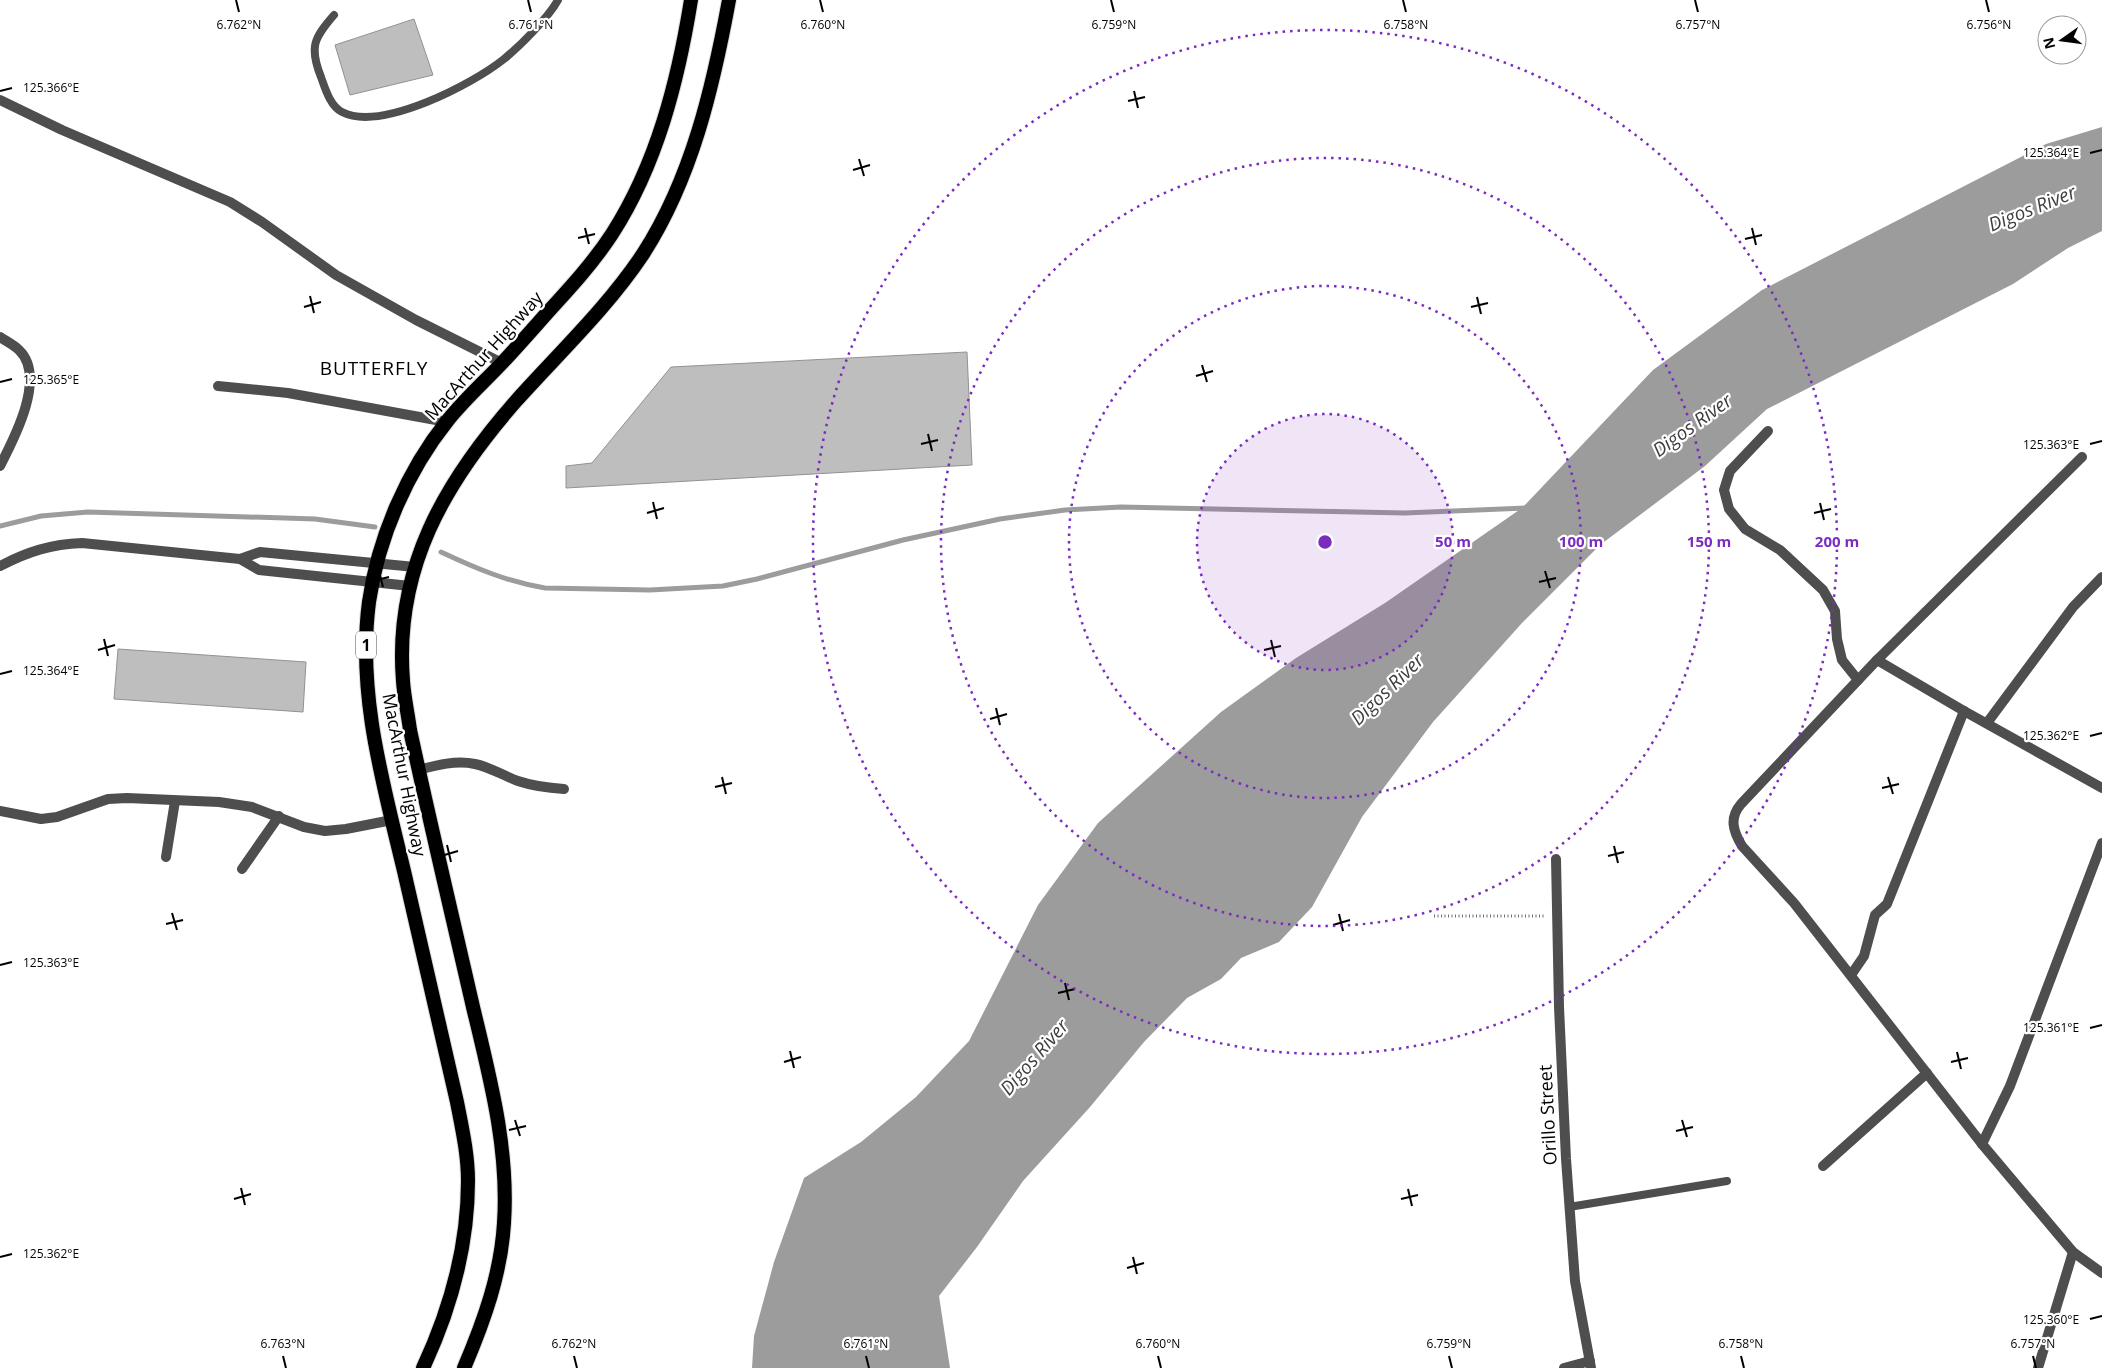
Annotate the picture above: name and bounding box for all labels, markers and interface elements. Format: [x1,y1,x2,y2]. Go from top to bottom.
north arrow [2037,15,2087,65]
text: 6.762°N [217,16,261,33]
text: 6.761°N [509,16,553,33]
text: 6.760°N [801,16,845,33]
text: 6.759°N [1092,16,1136,33]
text: 6.758°N [1384,16,1428,33]
text: 6.757°N [1676,16,1720,33]
text: 6.756°N [1967,16,2011,33]
text: N [2038,35,2059,51]
text: 125.366°E [23,79,79,96]
text: 125.364°E [2023,144,2079,161]
water label: Digos River [1984,178,2081,237]
street label: MacArthur Highway [419,285,548,425]
district label: BUTTERFLY [320,355,428,381]
text: 125.365°E [23,371,79,388]
water label: Digos River [1647,386,1738,463]
text: 125.363°E [2023,436,2079,453]
text: 50 m [1435,531,1471,551]
text: 100 m [1559,531,1603,551]
text: 150 m [1687,531,1731,551]
text: 200 m [1815,531,1859,551]
centre of rings [1316,533,1334,551]
road number: 1 [356,632,376,658]
water label: Digos River [1345,646,1430,731]
text: 125.364°E [23,662,79,679]
street label: MacArthur Highway [377,691,433,859]
text: 125.362°E [2023,727,2079,744]
text: 125.363°E [23,954,79,971]
water label: Digos River [994,1012,1075,1100]
text: 125.361°E [2023,1019,2079,1036]
street label: Orillo Street [1532,1064,1562,1166]
text: 125.362°E [23,1245,79,1262]
text: 125.360°E [2023,1311,2079,1328]
text: 6.763°N [261,1335,305,1352]
text: 6.762°N [552,1335,596,1352]
text: 6.761°N [844,1335,888,1352]
text: 6.760°N [1136,1335,1180,1352]
text: 6.759°N [1427,1335,1471,1352]
text: 6.758°N [1719,1335,1763,1352]
text: 6.757°N [2011,1335,2055,1352]

